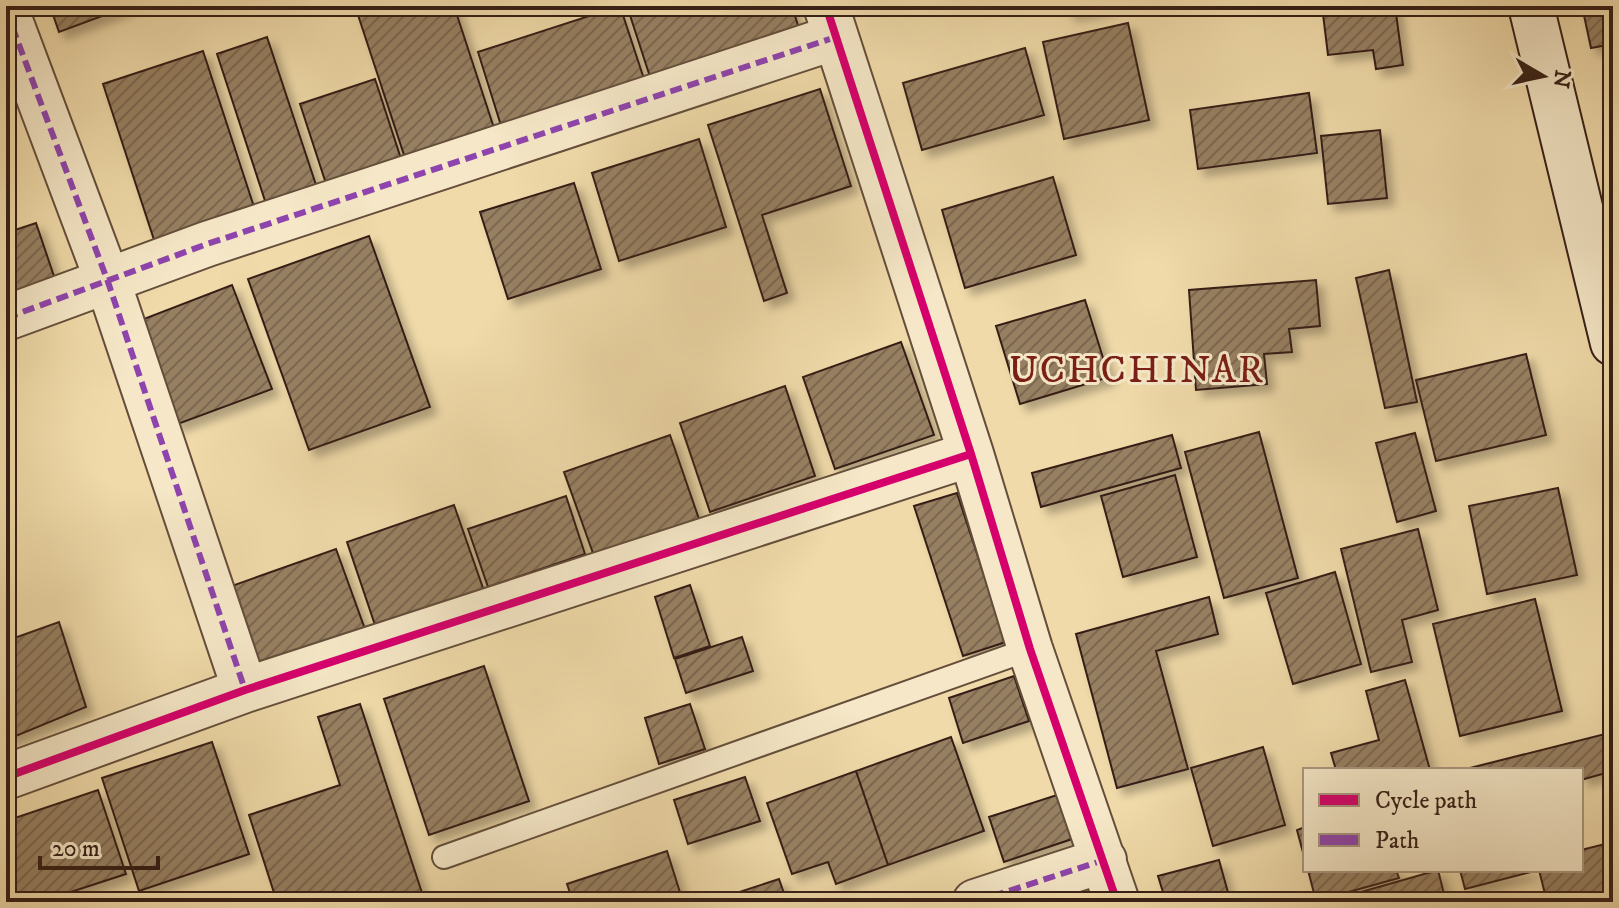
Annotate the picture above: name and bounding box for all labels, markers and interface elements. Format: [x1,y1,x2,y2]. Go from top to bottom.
north arrow [1503,36,1583,116]
text: N [1547,68,1576,90]
district label: UCHCHINAR [1009,347,1265,395]
legend [1303,768,1583,872]
text: Cycle path [1375,786,1477,816]
scale bar [40,820,158,870]
text: Path [1375,826,1420,856]
text: 20 m [52,834,100,864]

